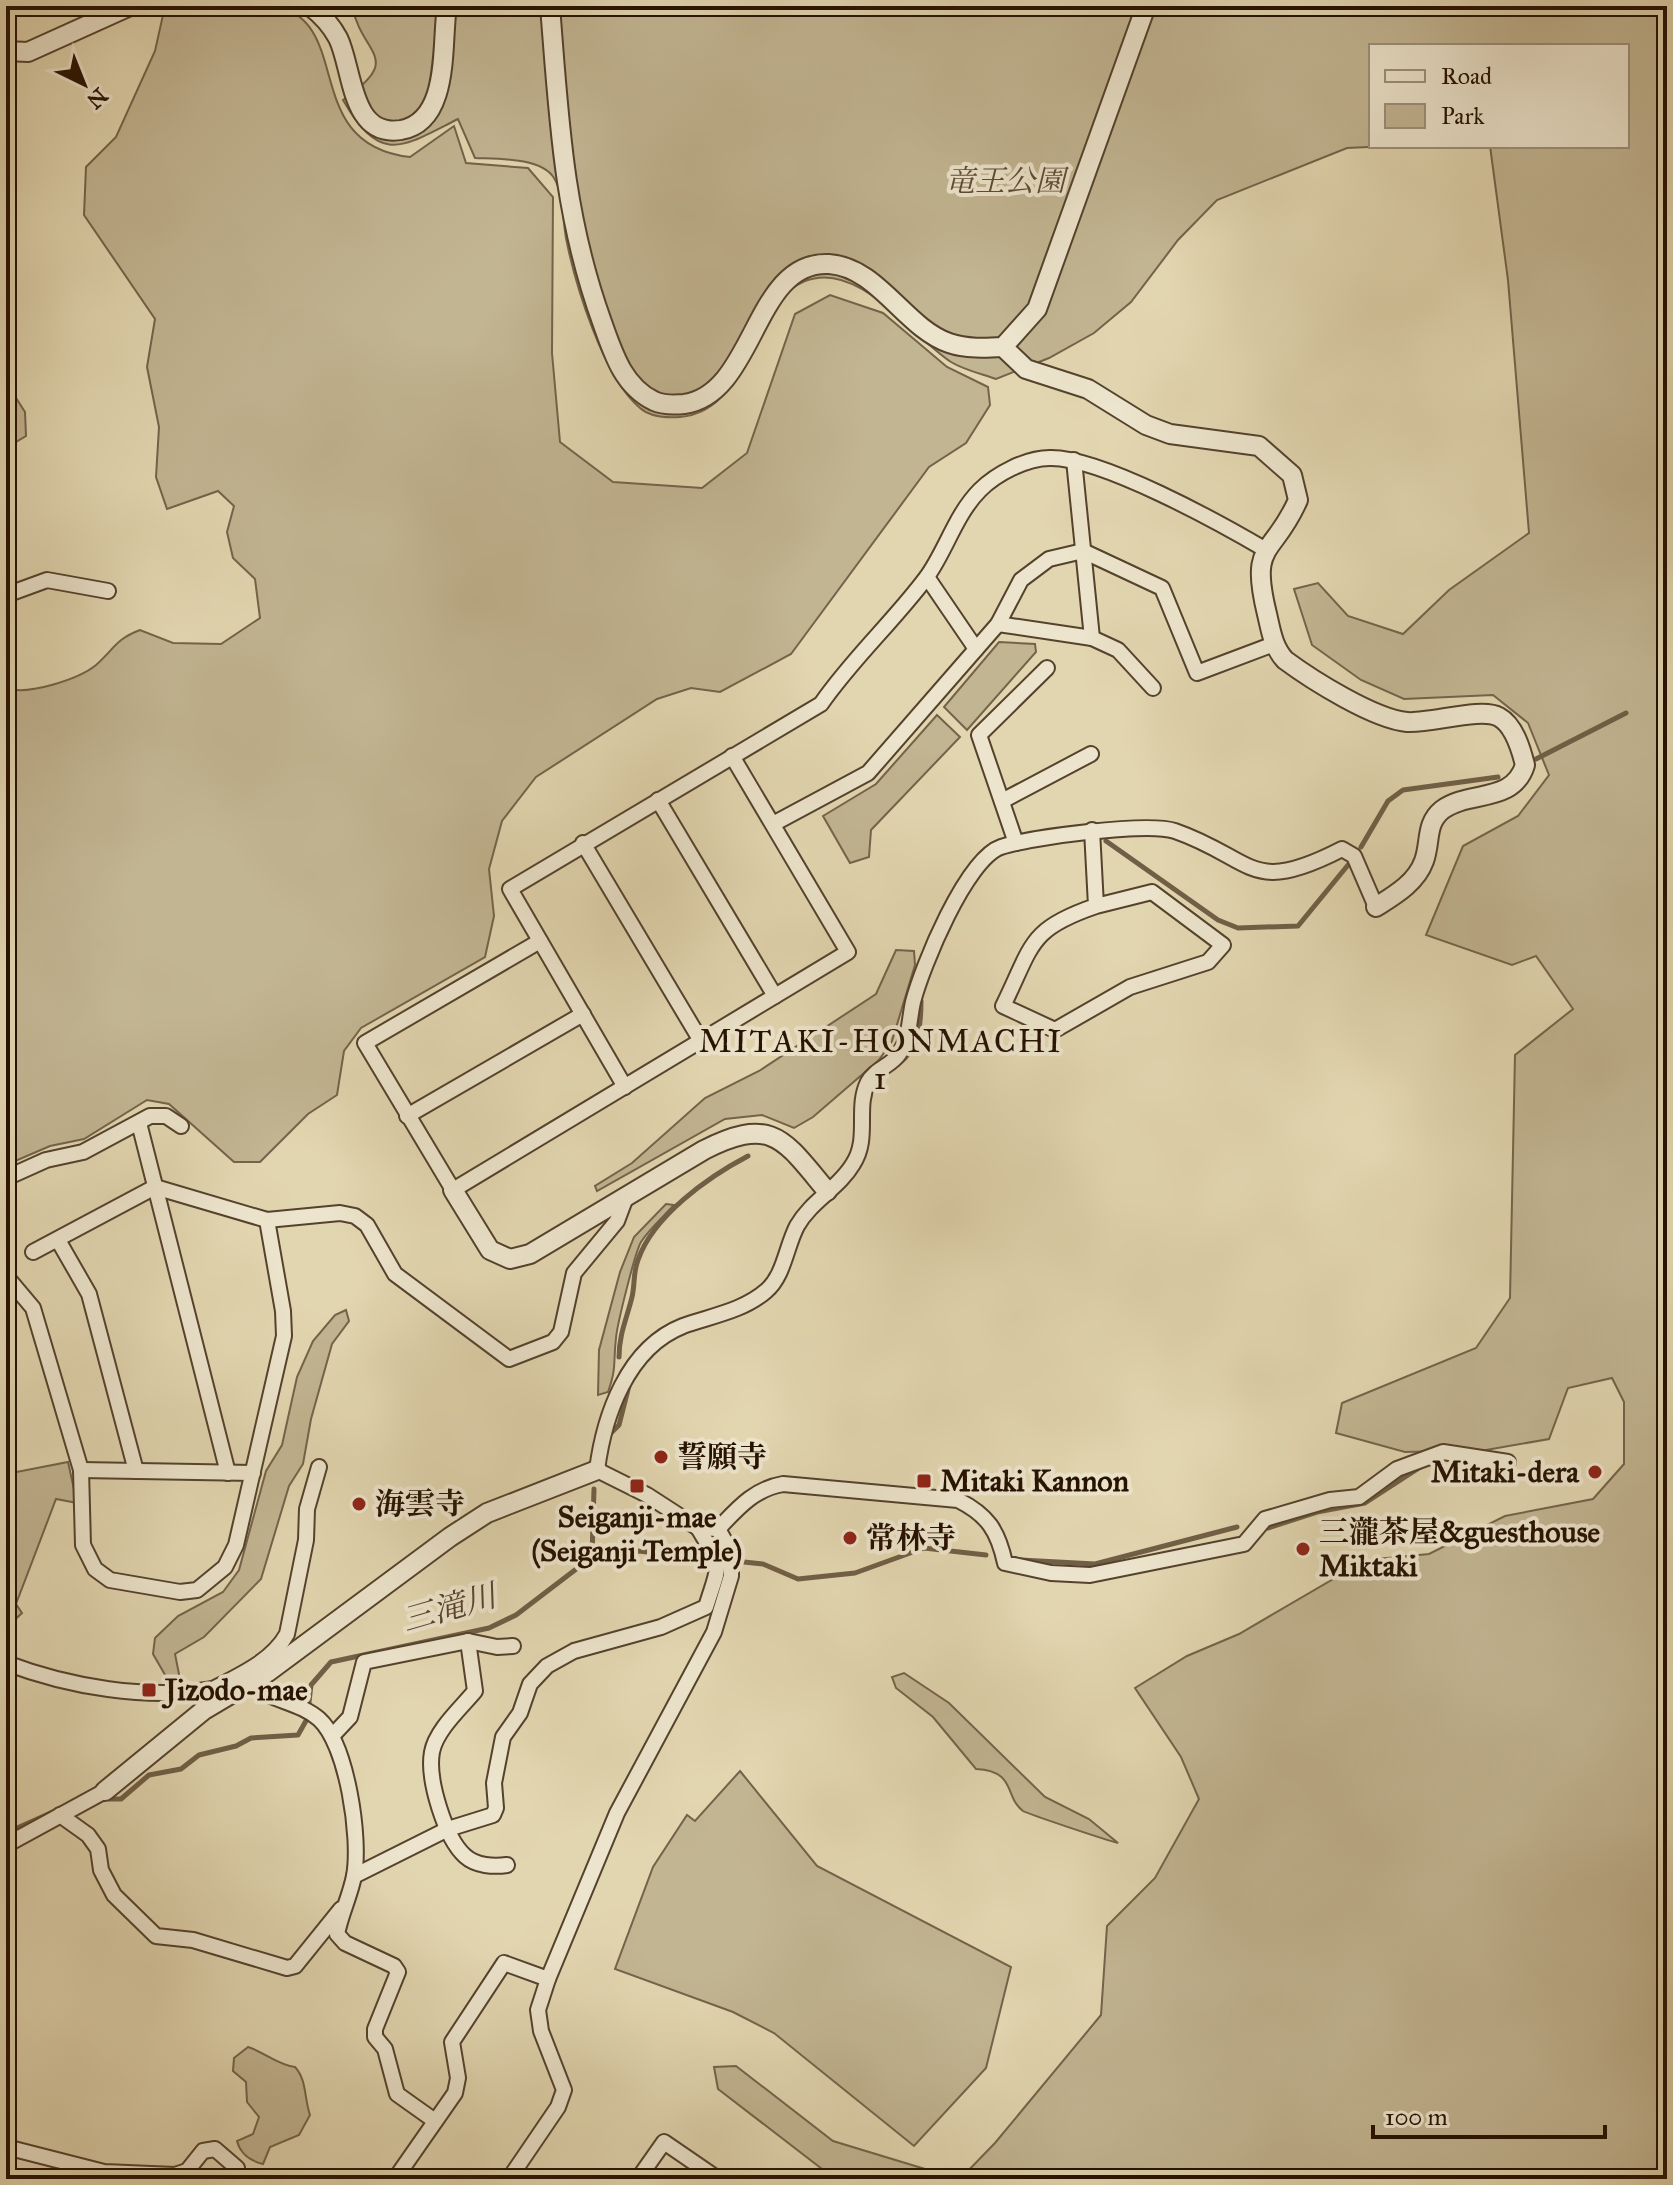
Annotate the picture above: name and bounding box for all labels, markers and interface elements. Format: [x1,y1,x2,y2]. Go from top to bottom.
north arrow [44,44,124,124]
legend [1369,44,1629,148]
text: Road [1441,61,1492,91]
text: N [81,82,113,115]
text: Park [1441,101,1485,131]
park label: 竜王公園 [945,163,1070,199]
district label: MITAKI-HONMACHI 1 [699,1022,1063,1098]
place label: 誓願寺 [677,1439,767,1475]
marker: 誓願寺 [652,1448,670,1466]
place label: Mitaki-dera [1431,1454,1580,1490]
place label: Mitaki Kannon [940,1463,1130,1499]
marker: Mitaki-dera [1586,1463,1604,1481]
marker: Mitaki Kannon [915,1472,933,1490]
marker: Seiganji-mae (Seiganji Temple) [628,1477,646,1495]
place label: 海雲寺 [375,1486,465,1522]
marker: 海雲寺 [350,1495,368,1513]
place label: Seiganji-mae (Seiganji Temple) [532,1499,742,1570]
place label: 三瀧茶屋&guesthouse Miktaki [1319,1514,1601,1584]
place label: 常林寺 [866,1520,956,1556]
marker: 常林寺 [841,1529,859,1547]
marker: 三瀧茶屋&guesthouse Miktaki [1294,1540,1312,1558]
water label: 三滝川 [397,1575,503,1640]
place label: Jizodo-mae [161,1672,308,1709]
marker: Jizodo-mae [140,1681,158,1699]
scale bar [1373,2089,1605,2139]
text: 100 m [1385,2102,1448,2132]

